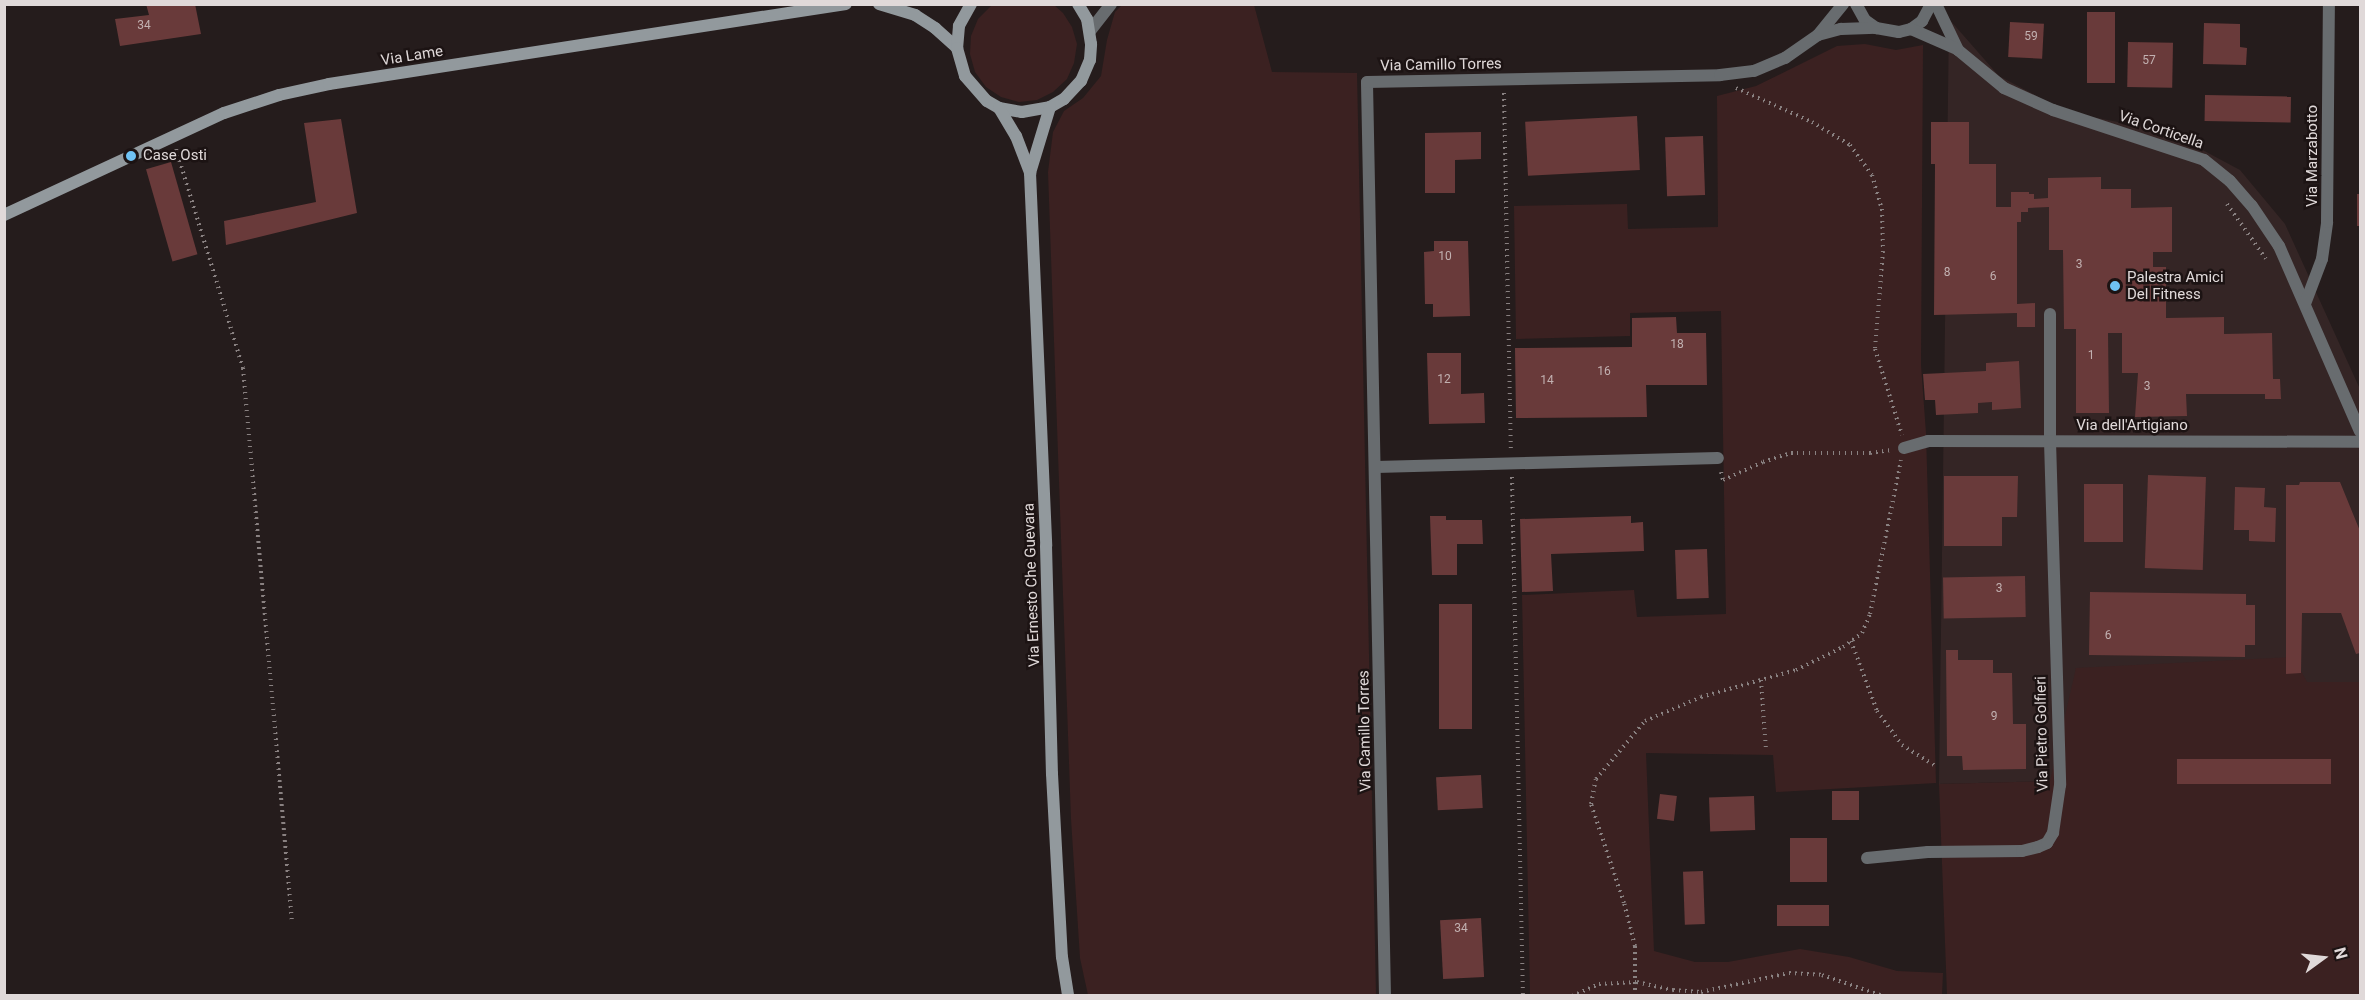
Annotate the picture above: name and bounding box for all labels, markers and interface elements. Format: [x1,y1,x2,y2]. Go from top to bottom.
house number: 34 [137,19,151,33]
house number: 59 [2024,30,2038,44]
street label: Via Lame [380,42,444,70]
house number: 57 [2142,54,2156,68]
street label: Via Camillo Torres [1380,55,1502,75]
street label: Via Marzabotto [2304,105,2322,207]
street label: Via Corticella [2116,107,2206,153]
place label: Case Osti [143,147,207,165]
marker: Case Osti [124,149,138,163]
house number: 10 [1438,250,1452,264]
house number: 3 [2076,258,2082,272]
house number: 8 [1944,266,1950,280]
place label: Palestra Amici Del Fitness [2127,268,2224,303]
house number: 6 [1990,270,1996,284]
marker: Palestra Amici Del Fitness [2108,279,2122,293]
house number: 18 [1670,338,1684,352]
house number: 1 [2088,349,2094,363]
house number: 16 [1597,365,1611,379]
house number: 12 [1437,373,1451,387]
house number: 14 [1540,374,1554,388]
house number: 3 [2144,380,2150,394]
street label: Via dell'Artigiano [2076,417,2188,435]
street label: Via Ernesto Che Guevara [1020,503,1044,667]
house number: 3 [1996,582,2002,596]
house number: 6 [2105,629,2111,643]
street label: Via Camillo Torres [1355,670,1375,792]
street label: Via Pietro Golfieri [2032,676,2052,792]
house number: 9 [1991,710,1997,724]
house number: 34 [1454,922,1468,936]
north arrow [2293,928,2353,988]
text: N [2330,945,2352,961]

